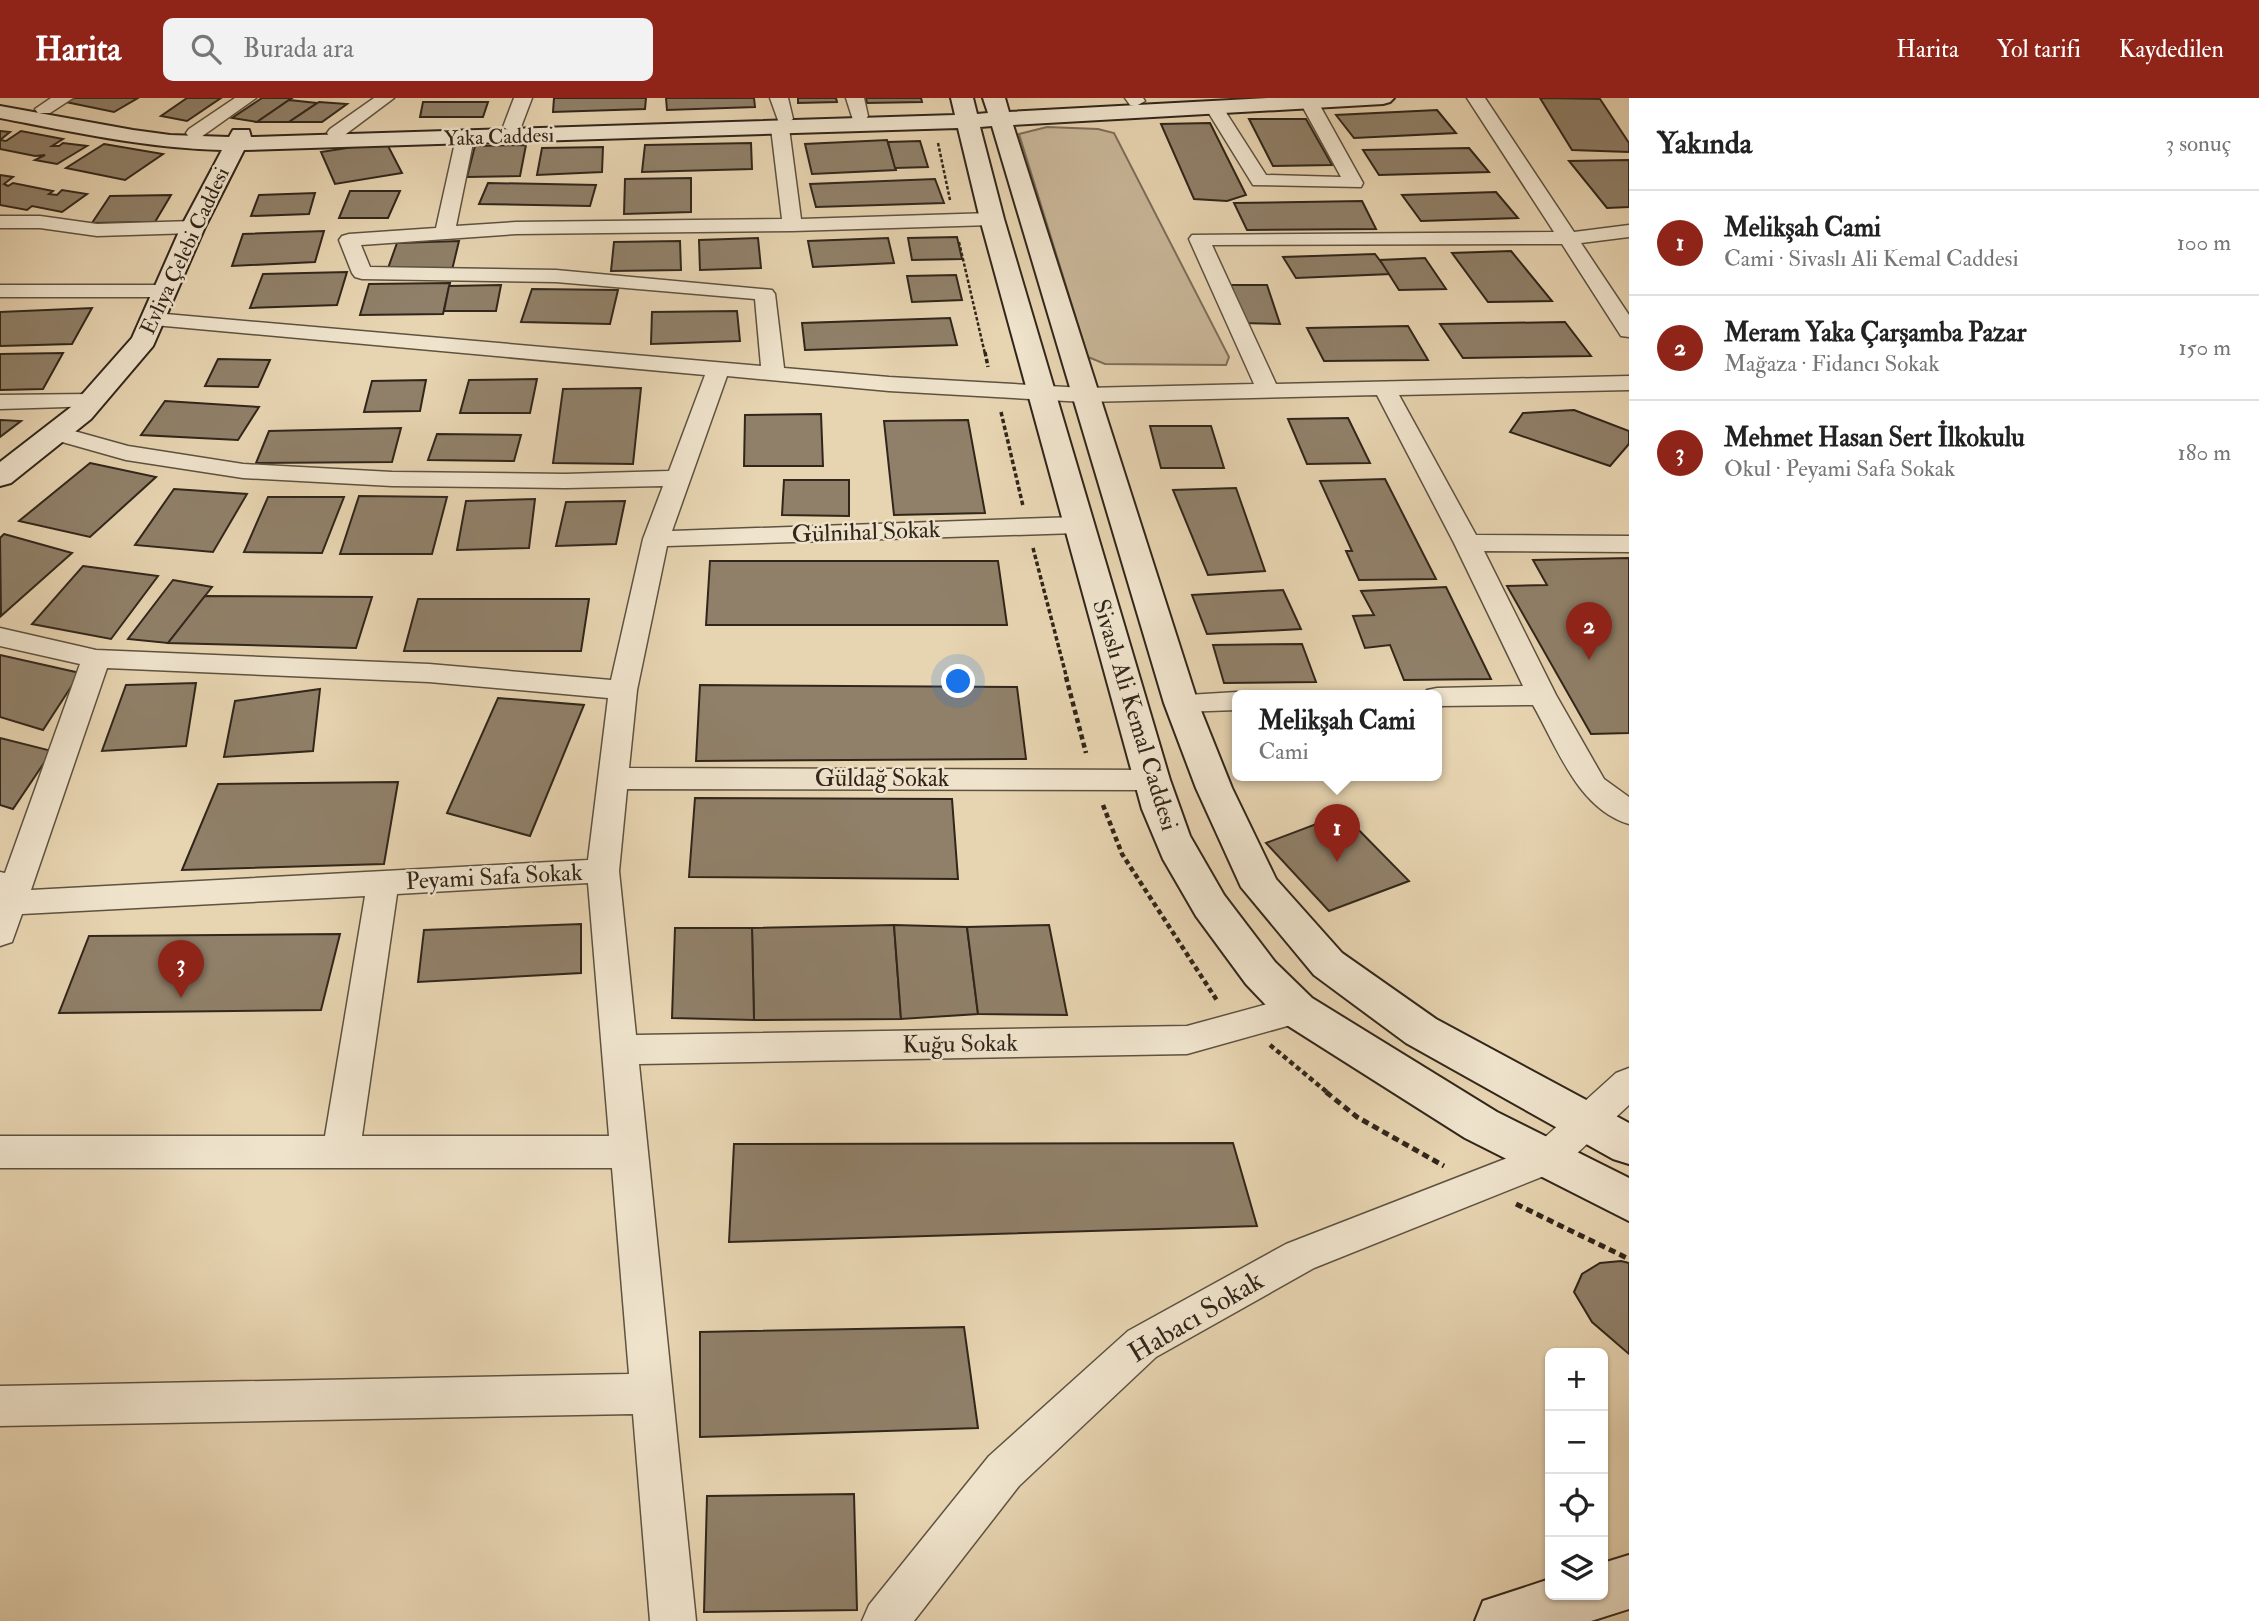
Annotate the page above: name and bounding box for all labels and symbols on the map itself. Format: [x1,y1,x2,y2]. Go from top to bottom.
street label: Yaka Caddesi [443,122,555,152]
street label: Evliya Çelebi Caddesi [134,163,236,339]
street label: Gülnihal Sokak [791,514,941,550]
street label: Sivaslı Ali Kemal Caddesi [1085,596,1185,834]
pin: 2 [1566,602,1612,660]
your location [941,664,975,698]
street label: Güldağ Sokak [815,763,950,794]
pin: 1 [1314,804,1360,862]
street label: Peyami Safa Sokak [405,857,584,897]
pin: 3 [158,940,204,998]
street label: Kuğu Sokak [902,1027,1019,1061]
street label: Habacı Sokak [1122,1263,1270,1371]

